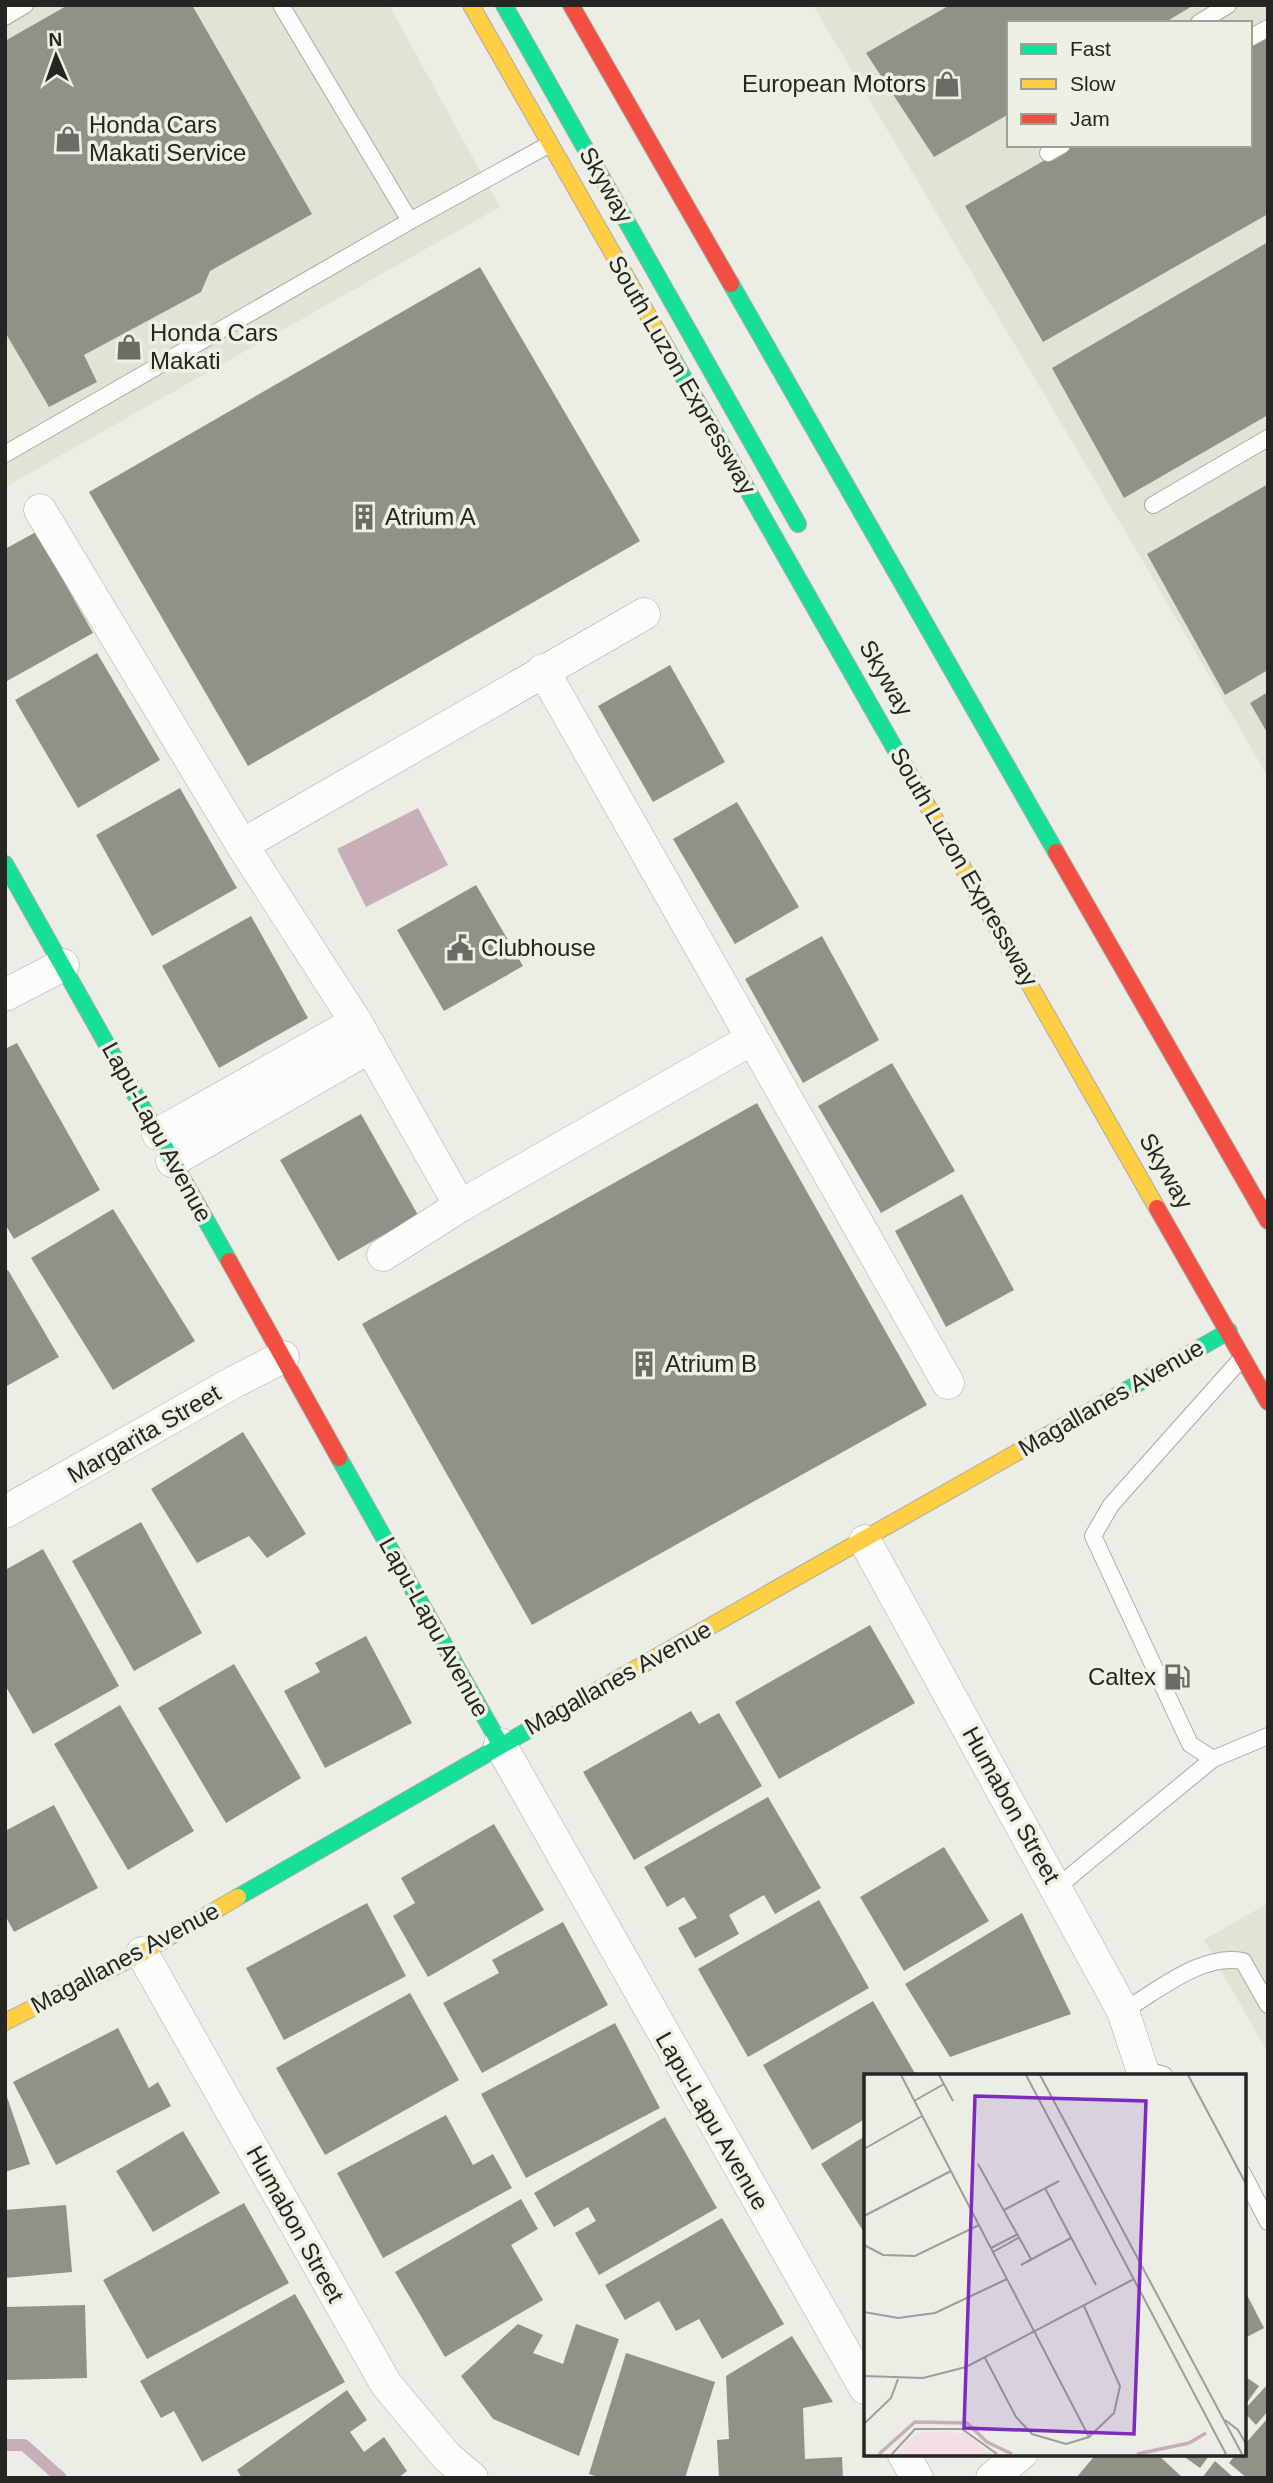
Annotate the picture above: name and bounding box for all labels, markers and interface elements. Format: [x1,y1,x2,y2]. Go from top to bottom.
north arrow [21,21,91,91]
legend [1007,21,1252,147]
text: N [48,29,63,50]
text: Fast [1070,37,1111,60]
shop icon: European Motors [932,69,962,99]
place label: European Motors [742,70,926,97]
text: Slow [1070,72,1116,95]
text: Jam [1070,107,1110,130]
place label: Honda Cars Makati Service [89,111,246,166]
shop icon: Honda Cars Makati Service [53,124,83,154]
street label: Skyway [574,142,639,227]
street label: South Luzon Expressway [603,251,762,499]
place label: Honda Cars Makati [150,319,278,374]
shop icon: Honda Cars Makati [114,332,144,362]
building icon: Atrium A [349,502,379,532]
place label: Atrium A [385,503,476,530]
street label: Skyway [854,635,919,720]
street label: South Luzon Expressway [885,743,1044,991]
public building icon: Clubhouse [445,933,475,963]
place label: Clubhouse [481,934,596,961]
street label: Lapu-Lapu Avenue [97,1037,218,1226]
street label: Skyway [1134,1128,1199,1213]
street label: Magallanes Avenue [1013,1334,1208,1462]
building icon: Atrium B [629,1349,659,1379]
place label: Atrium B [665,1350,757,1377]
street label: Margarita Street [62,1379,225,1488]
street label: Lapu-Lapu Avenue [374,1532,495,1721]
street label: Magallanes Avenue [520,1615,716,1740]
fuel station icon: Caltex [1162,1662,1192,1692]
place label: Caltex [1088,1663,1156,1690]
street label: Humabon Street [957,1722,1066,1888]
street label: Magallanes Avenue [26,1897,223,2019]
street label: Lapu-Lapu Avenue [650,2027,774,2215]
inset map [864,2074,1245,2455]
street label: Humabon Street [241,2141,350,2307]

